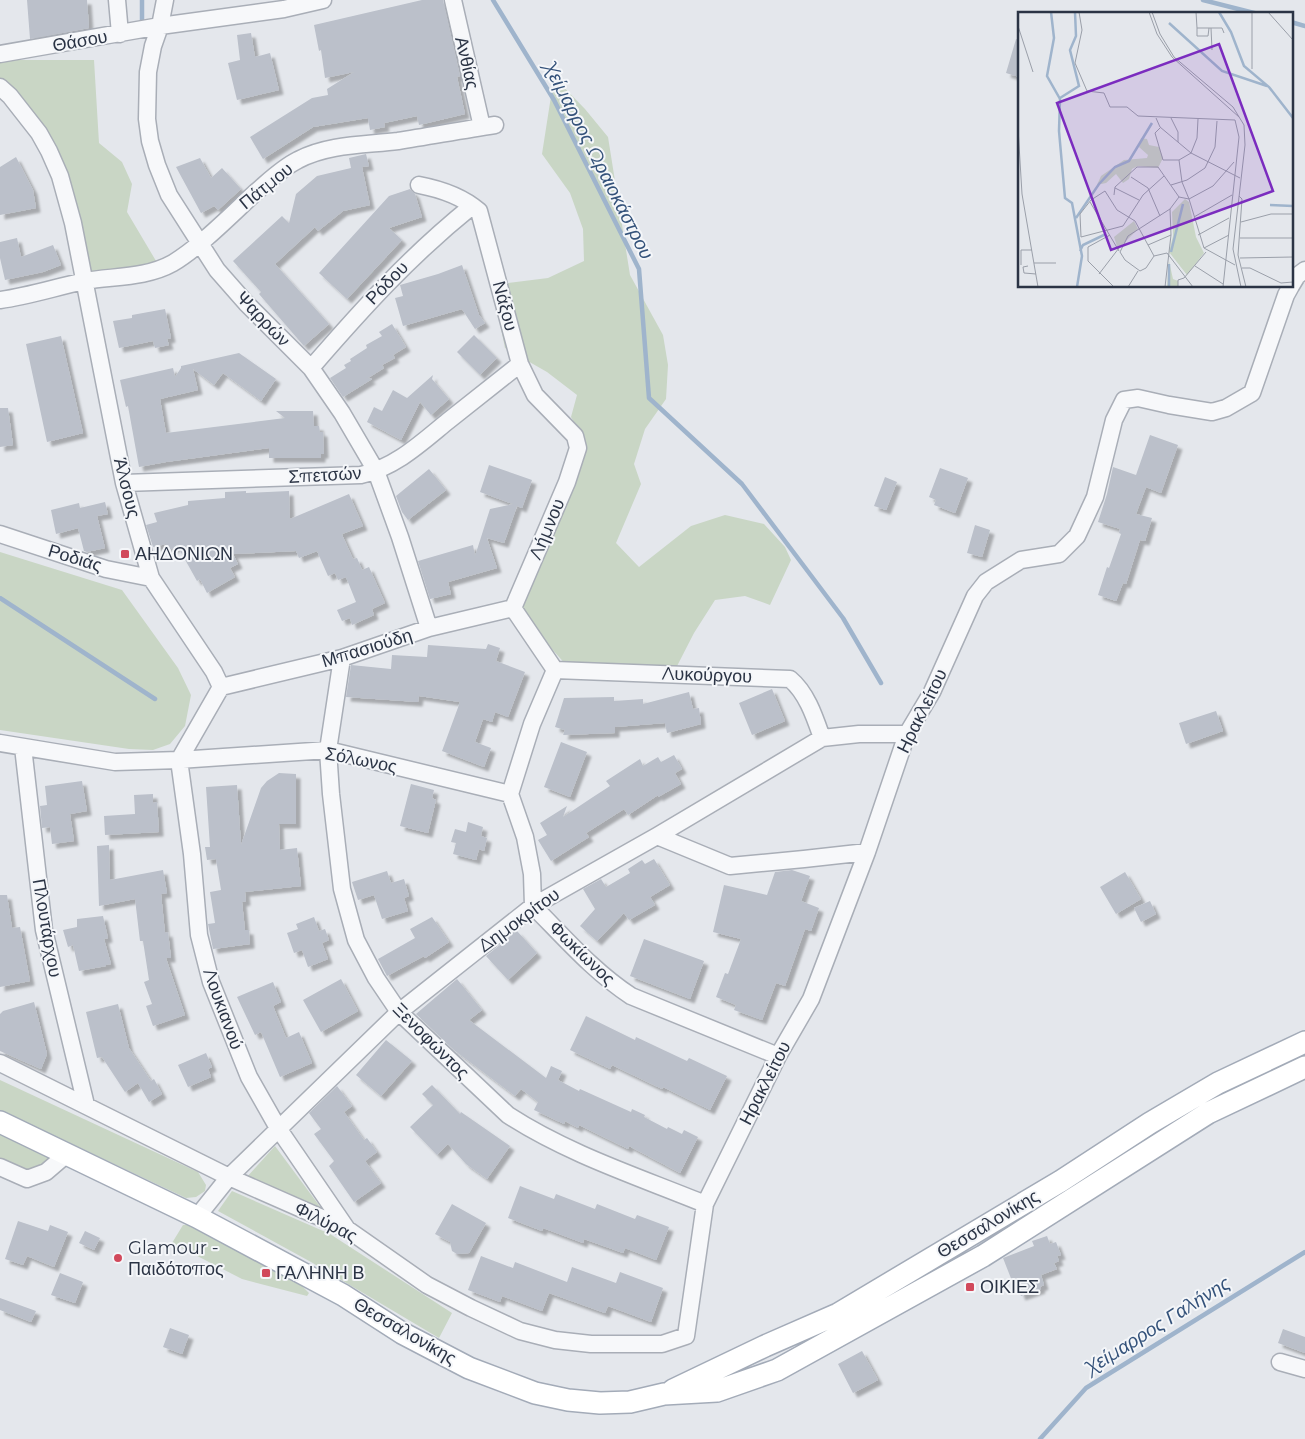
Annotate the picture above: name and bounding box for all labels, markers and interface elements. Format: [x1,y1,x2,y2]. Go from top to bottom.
inset map [1018,12,1292,288]
street label: Θάσου [51,25,109,57]
street label: Ανθίας [450,34,484,92]
water label: Χείμαρρος Ωραιοκάστρου [538,56,659,263]
street label: Πάτμου [235,158,297,214]
street label: Ρόδου [361,257,413,309]
street label: Νάξου [488,279,522,333]
street label: Ψαρρών [231,287,295,351]
street label: Άλσους [109,456,145,521]
street label: Σπετσών [288,462,362,488]
street label: Λήμνου [524,495,570,563]
street label: Ροδιάς [45,539,105,577]
place label: ΑΗΔΟΝΙΩΝ [135,543,233,565]
marker: ΑΗΔΟΝΙΩΝ [119,548,131,560]
street label: Μπασιούδη [319,624,415,672]
street label: Λυκούργου [662,662,752,688]
street label: Ηρακλείτου [892,665,952,757]
street label: Σόλωνος [323,742,399,778]
street label: Πλουτάρχου [28,877,66,979]
street label: Δημοκρίτου [474,883,564,957]
street label: Φωκίωνος [544,916,620,990]
street label: Λουκιανού [198,965,248,1053]
street label: Ξενοφώντος [388,998,474,1084]
street label: Ηρακλείτου [735,1037,795,1129]
street label: Θεσσαλονίκης [933,1185,1043,1263]
street label: Φιλύρας [291,1197,361,1247]
place label: Glamour - Παιδότοπος [128,1237,224,1280]
marker: Glamour - Παιδότοπος [112,1252,124,1264]
place label: ΓΑΛΗΝΗ Β [276,1262,365,1284]
marker: ΓΑΛΗΝΗ Β [260,1267,272,1279]
water label: Χείμαρρος Γαλήνης [1079,1271,1235,1380]
place label: ΟΙΚΙΕΣ [980,1276,1039,1298]
marker: ΟΙΚΙΕΣ [964,1281,976,1293]
street label: Θεσσαλονίκης [350,1293,461,1369]

